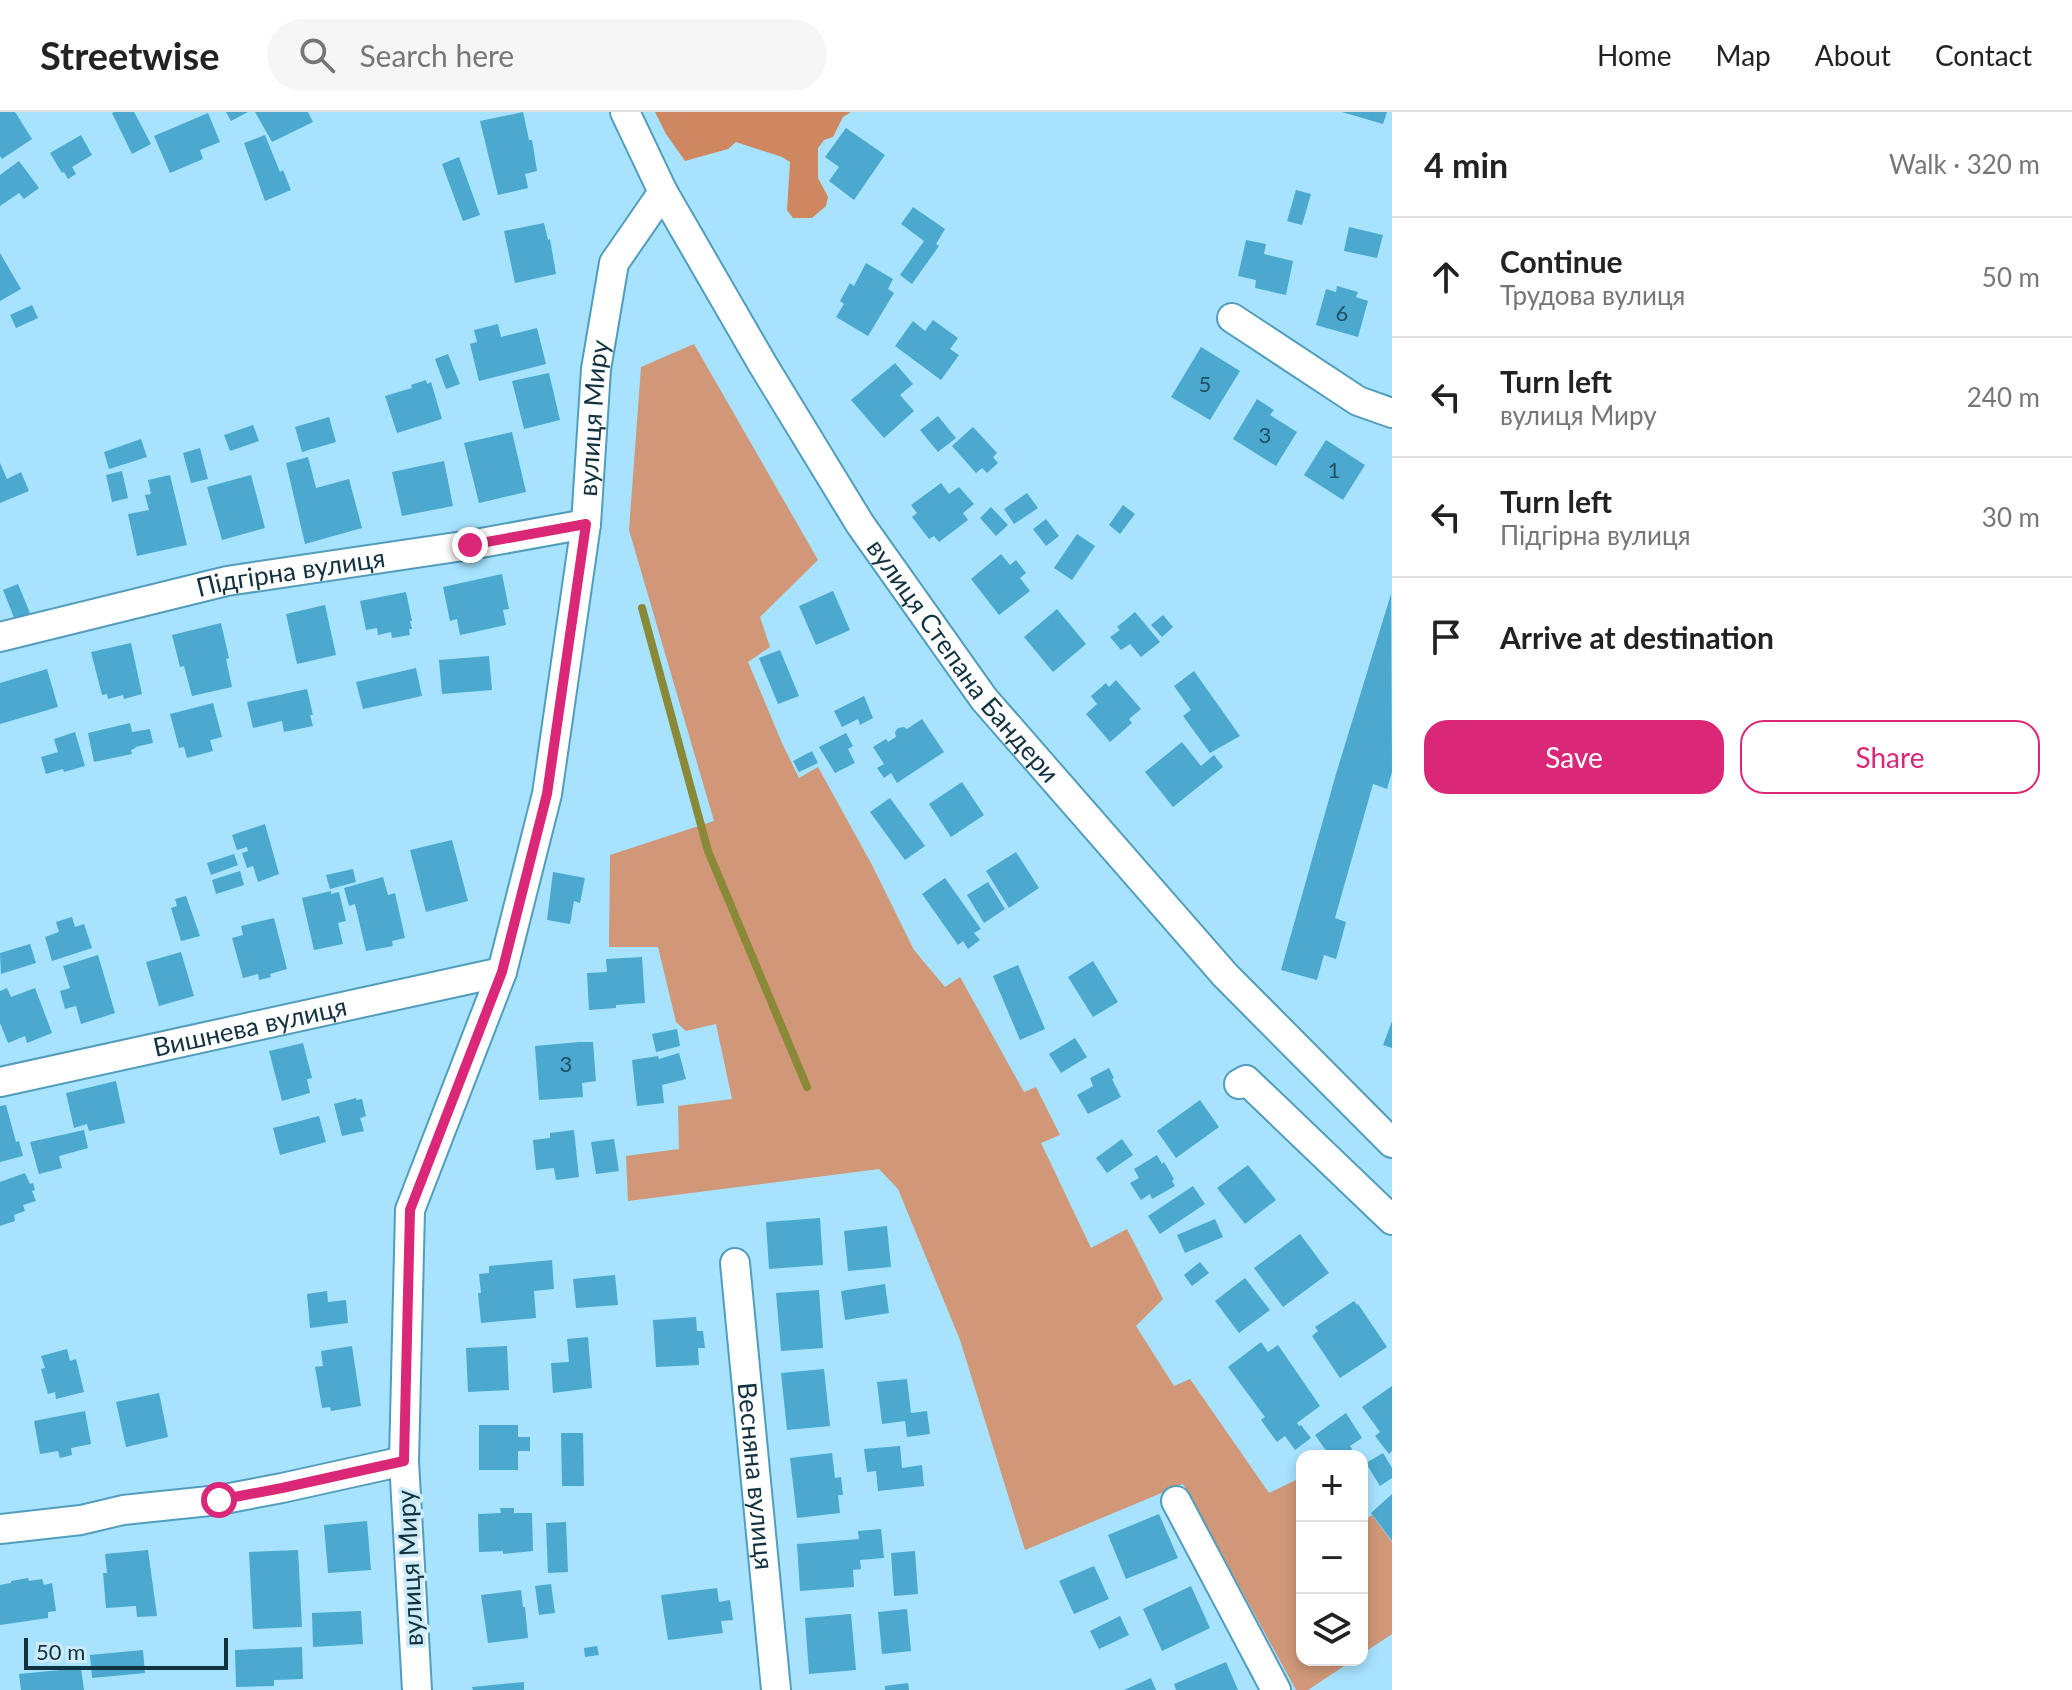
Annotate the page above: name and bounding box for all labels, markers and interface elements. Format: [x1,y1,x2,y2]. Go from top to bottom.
search box [267,19,827,91]
text: Streetwise [40,32,219,78]
icon: search [295,33,339,77]
text: Search here [359,37,514,73]
text: Home [1597,38,1672,72]
text: Map [1716,38,1771,72]
text: About [1815,38,1891,72]
text: Contact [1935,38,2032,72]
text: 4 min [1424,144,1508,185]
text: Walk · 320 m [1889,148,2040,180]
text: Continue [1500,243,1623,279]
icon: ahead [1424,255,1468,299]
text: 50 m [1982,261,2040,293]
text: Трудова вулиця [1500,279,1685,311]
house number: 6 [1336,299,1348,326]
street label: вулиця Миру [571,337,616,497]
text: Turn left [1500,363,1612,399]
house number: 5 [1199,370,1211,397]
icon: left [1424,375,1468,419]
text: 240 m [1967,381,2040,413]
text: вулиця Миру [1500,399,1657,431]
house number: 3 [1259,421,1271,448]
house number: 1 [1328,456,1340,483]
text: Turn left [1500,483,1612,519]
icon: left [1424,495,1468,539]
text: 30 m [1982,501,2040,533]
text: Підгірна вулиця [1500,519,1690,551]
route end [452,527,488,563]
street label: вулиця Степана Бандери [861,532,1066,789]
street label: Підгірна вулиця [193,541,387,603]
icon: arrive [1424,615,1468,659]
text: Arrive at destination [1500,619,1774,655]
button: Save [1424,720,1724,794]
button: Share [1740,720,2040,794]
street label: Вишнева вулиця [150,989,350,1063]
house number: 3 [560,1050,572,1077]
street label: Весняна вулиця [732,1381,781,1571]
map controls [1296,1450,1368,1666]
button: + [1296,1450,1368,1522]
route start [201,1482,237,1518]
street label: вулиця Миру [389,1488,429,1647]
button: − [1296,1522,1368,1594]
button: layers [1296,1594,1368,1666]
scale bar [24,1634,228,1670]
text: 50 m [36,1638,85,1665]

